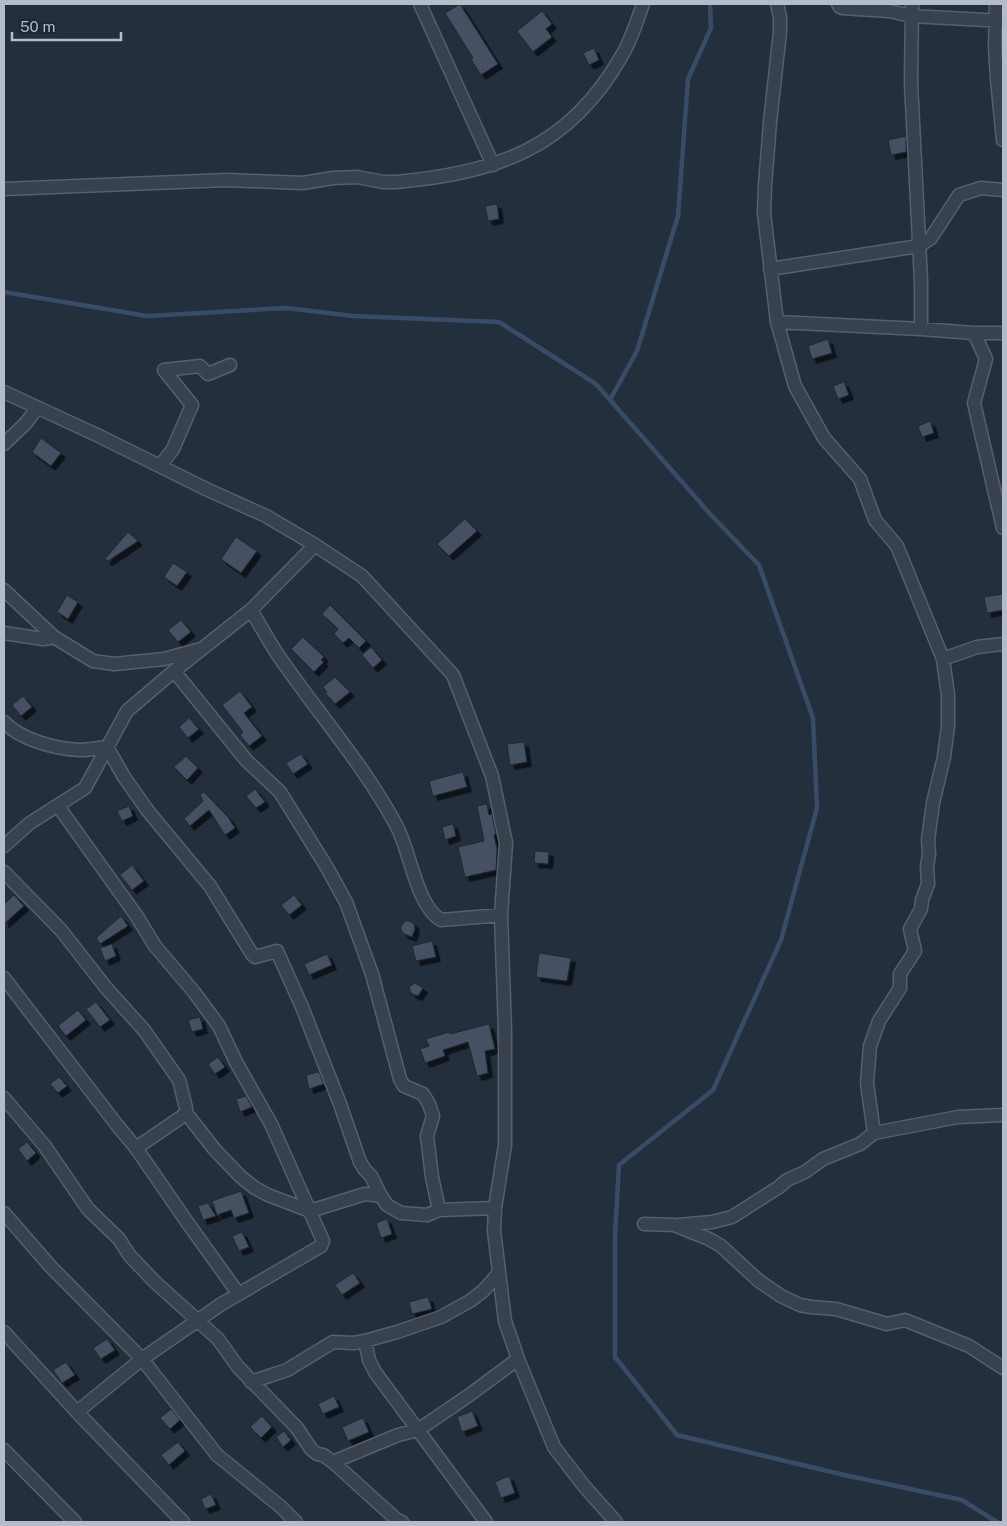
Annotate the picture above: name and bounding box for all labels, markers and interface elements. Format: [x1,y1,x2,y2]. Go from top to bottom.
scale bar [12,10,121,42]
text: 50 m [20,18,55,35]

